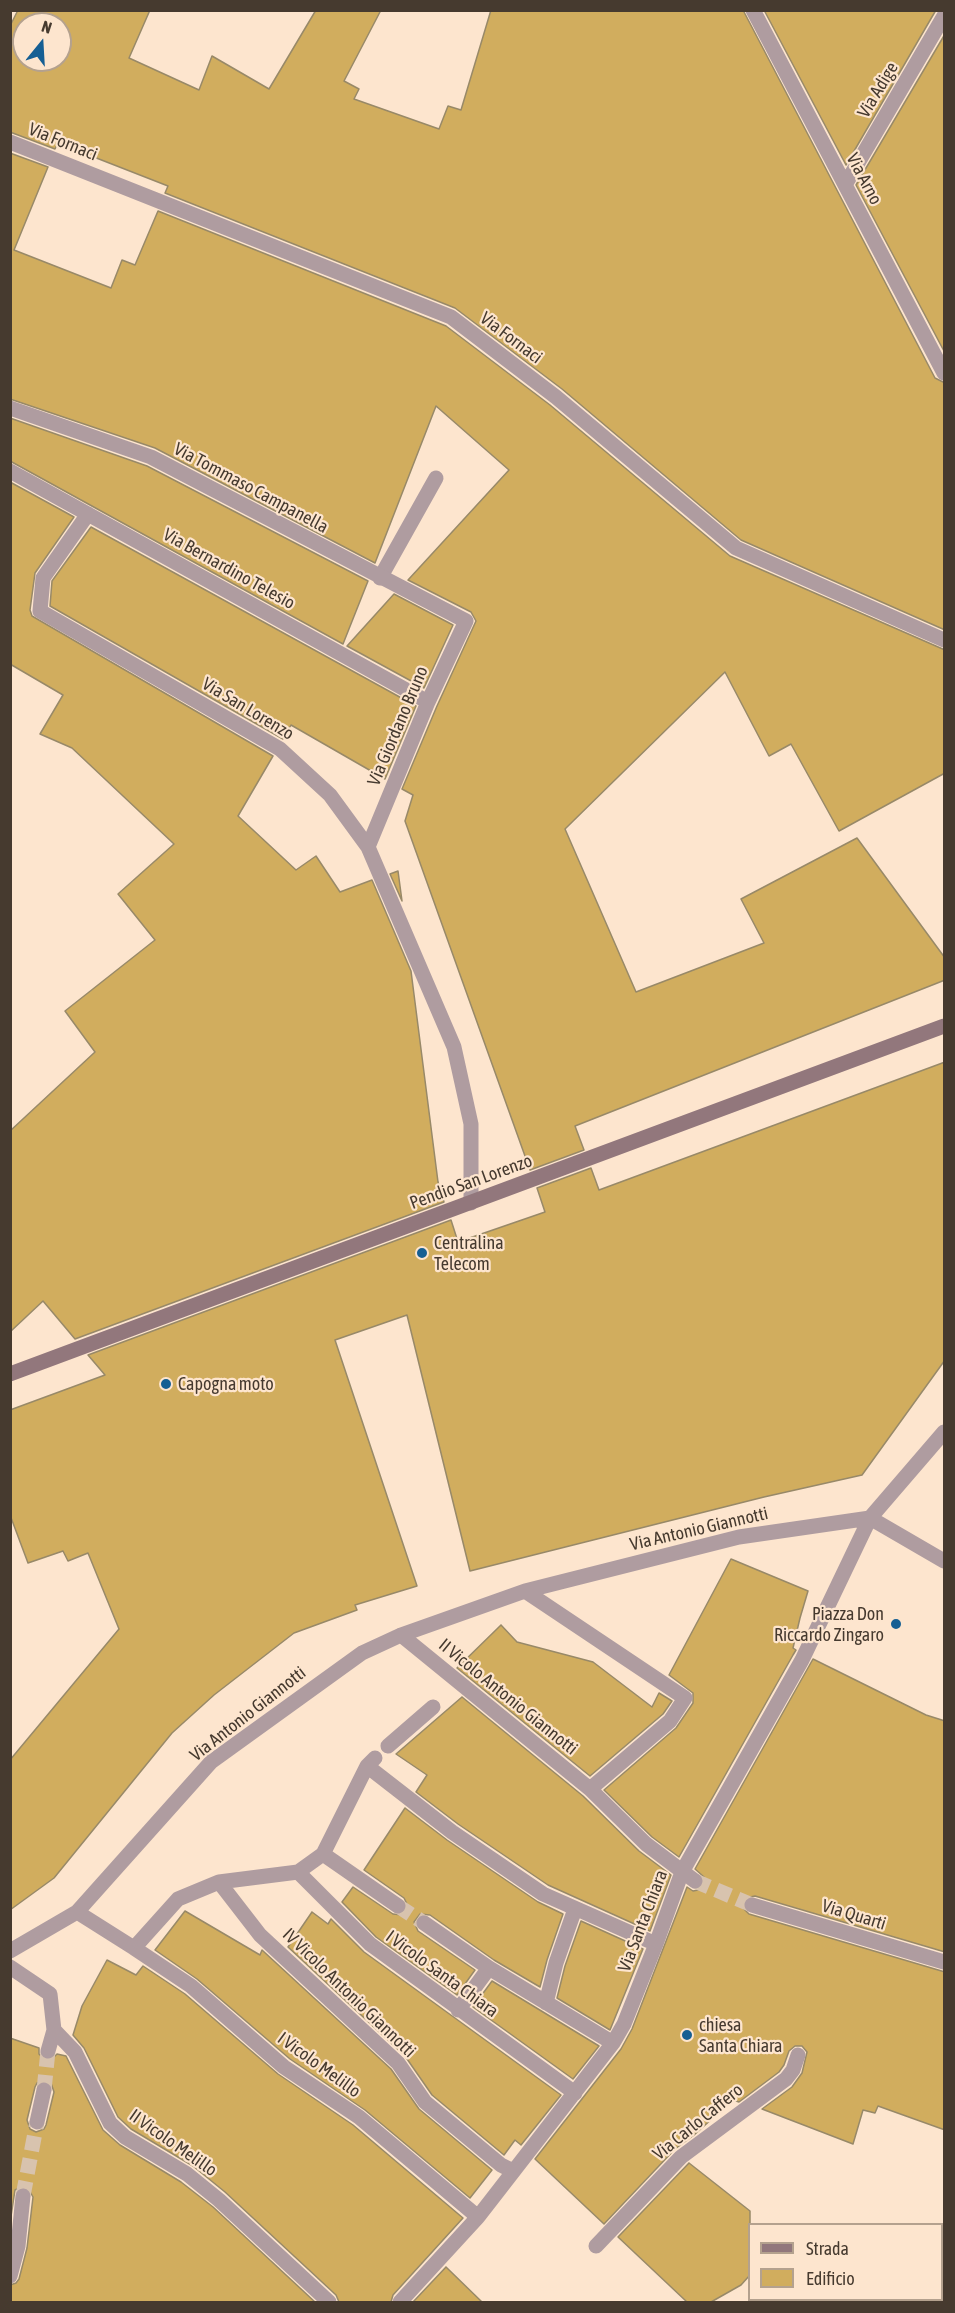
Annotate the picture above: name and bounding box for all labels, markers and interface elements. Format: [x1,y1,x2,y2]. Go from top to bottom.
north arrow [12,12,72,72]
text: N [40,17,54,37]
street label: Via Adige [853,58,903,122]
street label: Via Fornaci [25,118,101,166]
street label: Via Arno [842,150,886,208]
street label: Via Fornaci [476,308,546,368]
street label: Via Tommaso Campanella [170,438,332,538]
street label: Via Bernardino Telesio [159,524,299,614]
street label: Via Giordano Bruno [363,663,433,789]
street label: Via San Lorenzo [198,673,298,745]
street label: Pendio San Lorenzo [407,1150,535,1214]
place label: Centralina Telecom [434,1232,504,1274]
marker: Centralina Telecom [415,1246,429,1260]
place label: Capogna moto [178,1373,274,1395]
marker: Capogna moto [159,1377,173,1391]
street label: Via Antonio Giannotti [628,1503,770,1555]
place label: Piazza Don Riccardo Zingaro [774,1603,884,1646]
marker: Piazza Don Riccardo Zingaro [889,1617,903,1631]
street label: II Vicolo Antonio Giannotti [434,1634,582,1760]
street label: Via Antonio Giannotti [186,1662,310,1766]
street label: Via Santa Chiara [614,1867,672,1975]
street label: Via Quarti [819,1895,889,1935]
street label: IV Vicolo Antonio Giannotti [278,1924,420,2062]
street label: I Vicolo Santa Chiara [381,1926,503,2022]
place label: chiesa Santa Chiara [699,2014,782,2056]
street label: I Vicolo Melillo [273,2028,365,2102]
marker: chiesa Santa Chiara [680,2028,694,2042]
street label: Via Carlo Caffero [649,2079,747,2165]
street label: II Vicolo Melillo [125,2105,221,2181]
legend [748,2223,943,2301]
text: Strada [806,2238,849,2259]
text: Edificio [806,2268,855,2289]

